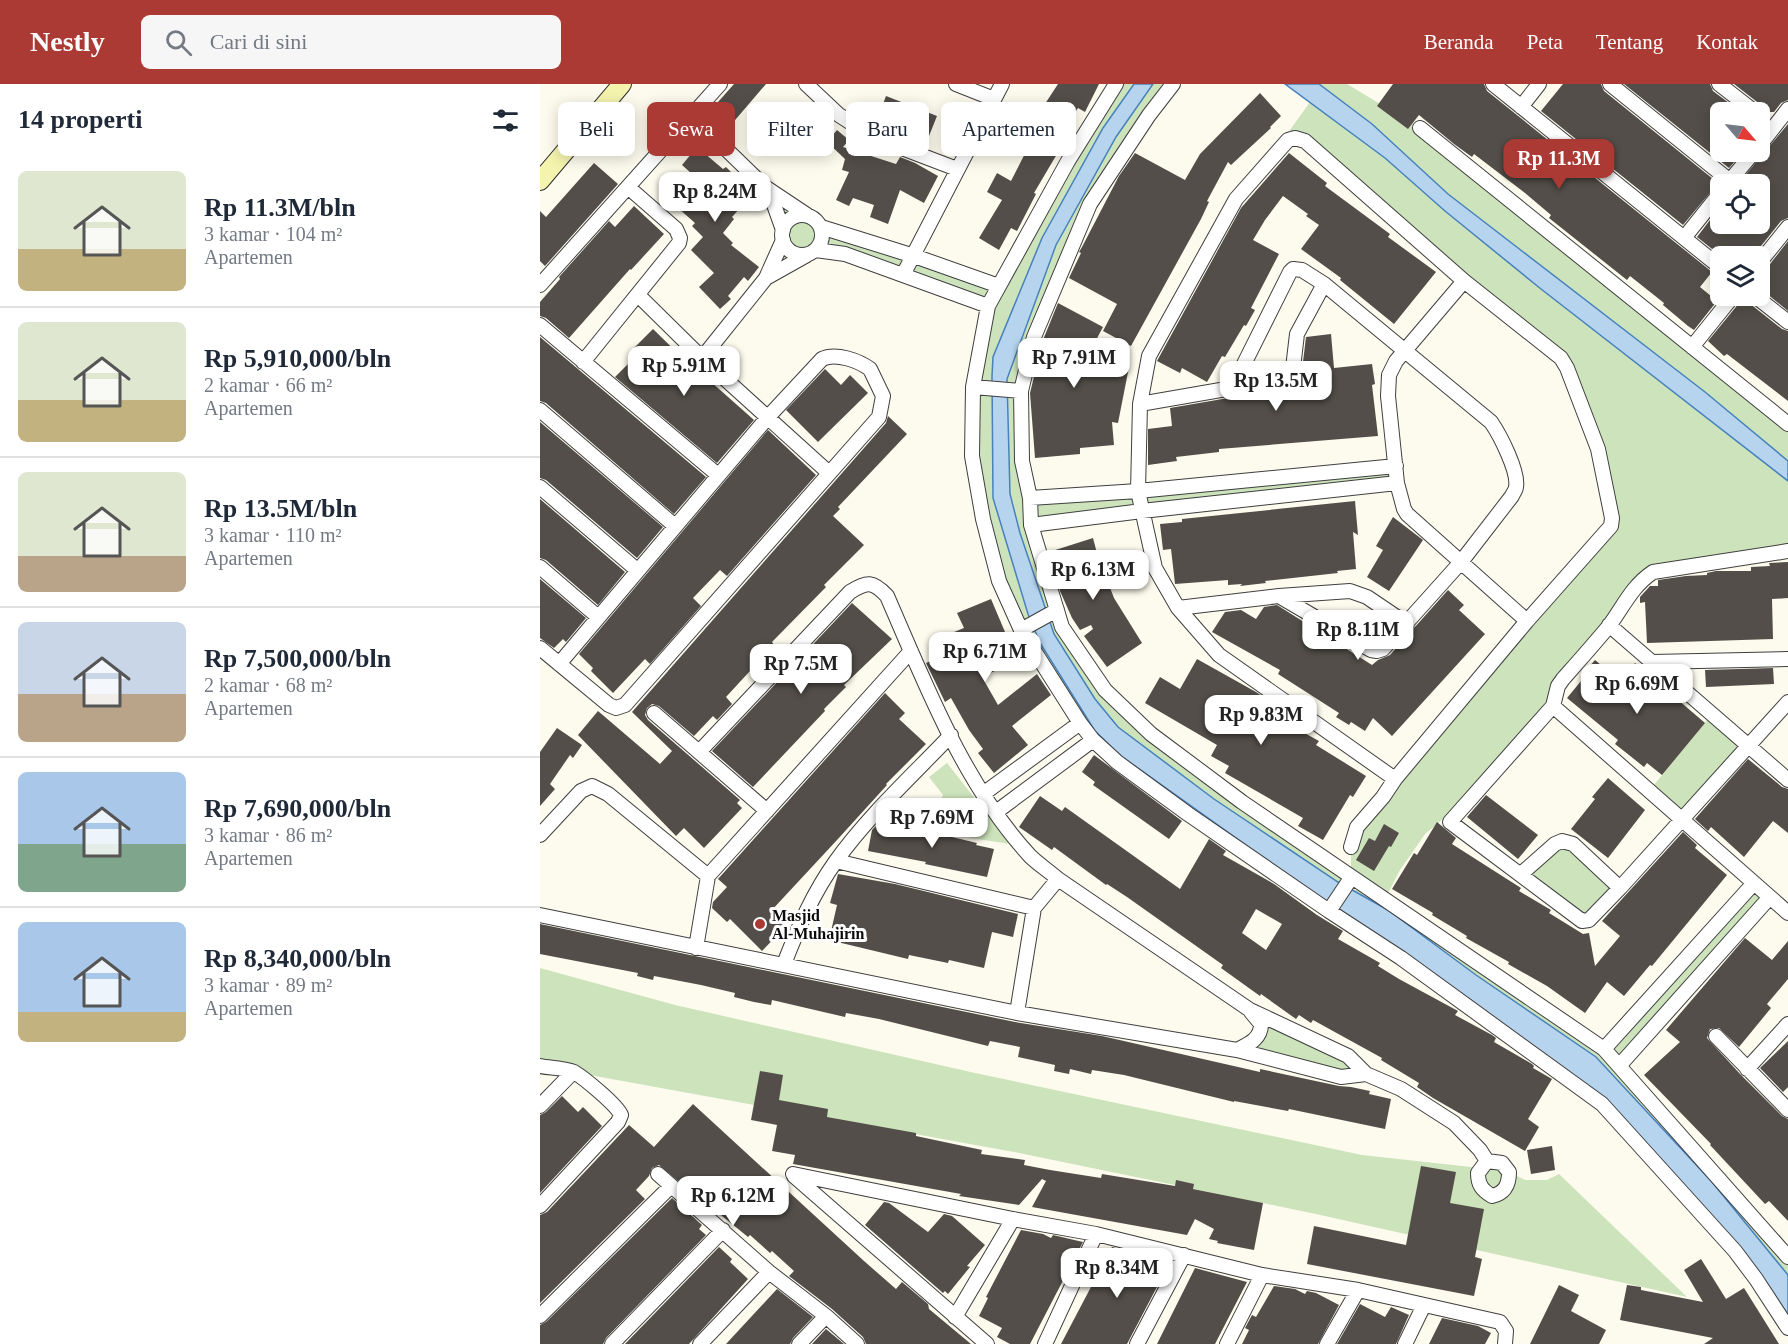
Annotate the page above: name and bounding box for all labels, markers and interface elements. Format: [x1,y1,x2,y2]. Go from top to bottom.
search box [141,15,561,69]
text: Nestly [30,26,105,57]
icon: search [162,26,195,59]
text: Cari di sini [210,29,307,54]
text: Beranda [1424,30,1494,54]
text: Peta [1527,30,1563,54]
text: Tentang [1596,30,1663,54]
text: Kontak [1696,30,1758,54]
chip: Beli [558,102,635,156]
chip: Sewa [647,102,735,156]
chip: Filter [747,102,834,156]
chip: Baru [846,102,929,156]
chip: Apartemen [941,102,1076,156]
north arrow [1710,102,1770,162]
map controls [1710,102,1770,306]
icon: filters [489,104,522,137]
text: 14 properti [18,105,142,134]
pin: Rp 11.3M [1497,139,1621,190]
text: Rp 11.3M [1517,147,1601,169]
pin: Rp 8.24M [653,172,777,223]
button: locate [1710,174,1770,234]
text: Rp 8.24M [673,180,757,202]
text: Rp 11.3M/bln [204,193,356,222]
icon: home [66,195,138,267]
text: 3 kamar · 104 m² [204,223,342,245]
text: Apartemen [204,246,293,268]
button: layers [1710,246,1770,306]
pin: Rp 7.91M [1012,338,1136,389]
text: Rp 5,910,000/bln [204,344,391,373]
icon: home [66,346,138,418]
pin: Rp 5.91M [622,346,746,397]
text: Rp 7.91M [1032,346,1116,368]
text: Rp 5.91M [642,354,726,376]
pin: Rp 13.5M [1214,361,1338,412]
text: Rp 13.5M [1234,369,1318,391]
text: 2 kamar · 66 m² [204,374,332,396]
text: Apartemen [204,397,293,419]
text: Rp 13.5M/bln [204,494,357,523]
icon: home [66,496,138,568]
text: 3 kamar · 110 m² [204,524,341,546]
text: Apartemen [204,547,293,569]
pin: Rp 6.13M [1031,550,1155,601]
text: Rp 6.13M [1051,558,1135,580]
pin: Rp 8.11M [1296,610,1420,661]
text: Rp 8.11M [1316,618,1400,640]
pin: Rp 6.71M [923,632,1047,683]
text: Rp 6.71M [943,640,1027,662]
text: Rp 7,500,000/bln [204,644,391,673]
pin: Rp 7.5M [746,644,856,695]
icon: home [66,646,138,718]
text: Rp 7.5M [764,652,838,674]
pin: Rp 6.69M [1575,664,1699,715]
text: Rp 6.69M [1595,672,1679,694]
text: 2 kamar · 68 m² [204,674,332,696]
pin: Rp 9.83M [1199,695,1323,746]
text: Apartemen [204,697,293,719]
text: Rp 9.83M [1219,703,1303,725]
text: Rp 7,690,000/bln [204,794,391,823]
icon: home [66,796,138,868]
pin: Rp 7.69M [870,798,994,849]
text: Rp 7.69M [890,806,974,828]
text: 3 kamar · 86 m² [204,824,332,846]
text: Apartemen [204,847,293,869]
place label: Masjid Al-Muhajirin [772,907,865,943]
marker: Masjid Al-Muhajirin [753,917,767,931]
text: Rp 8,340,000/bln [204,944,391,973]
icon: home [66,946,138,1018]
text: 3 kamar · 89 m² [204,974,332,996]
text: Apartemen [204,997,293,1019]
pin: Rp 6.12M [671,1176,795,1227]
text: Rp 6.12M [691,1184,775,1206]
pin: Rp 8.34M [1055,1248,1179,1299]
text: Rp 8.34M [1075,1256,1159,1278]

